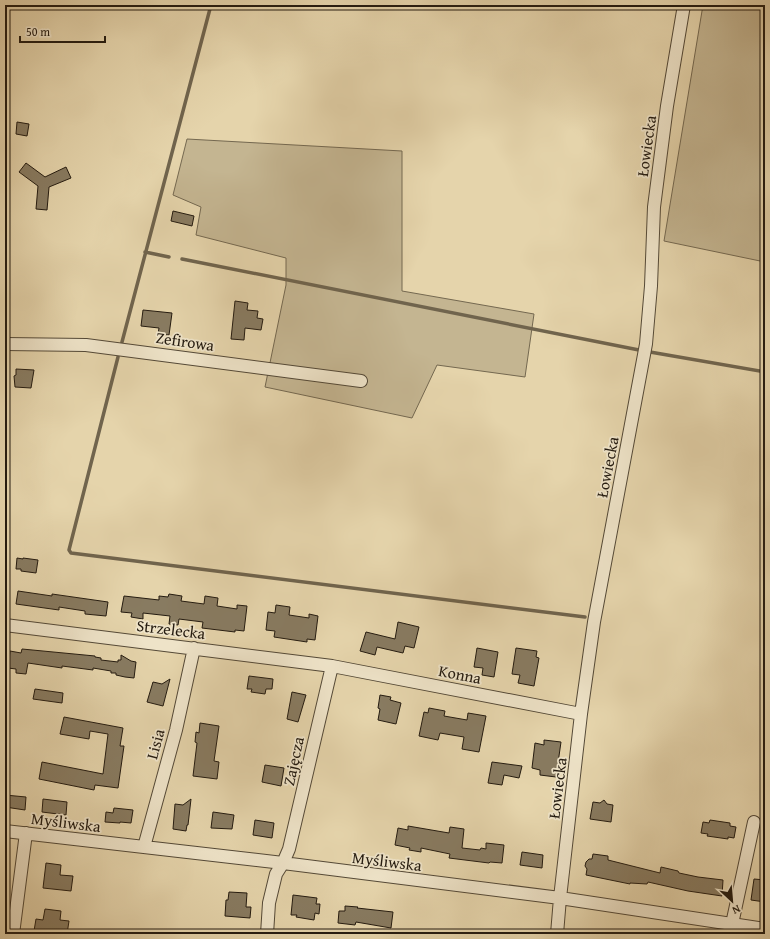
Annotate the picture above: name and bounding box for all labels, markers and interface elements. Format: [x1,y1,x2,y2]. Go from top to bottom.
scale bar [20,18,105,44]
text: 50 m [26,23,50,40]
street label: Łowiecka [630,113,662,178]
street label: Zefirowa [154,325,216,357]
street label: Łowiecka [589,434,625,500]
street label: Strzelecka [135,613,207,645]
street label: Konna [437,658,484,690]
street label: Lisia [139,726,171,762]
street label: Zajęcza [276,734,310,788]
street label: Łowiecka [541,756,573,820]
street label: Myśliwska [30,806,103,838]
street label: Myśliwska [351,845,424,877]
north arrow [712,881,752,921]
text: N [729,901,743,919]

